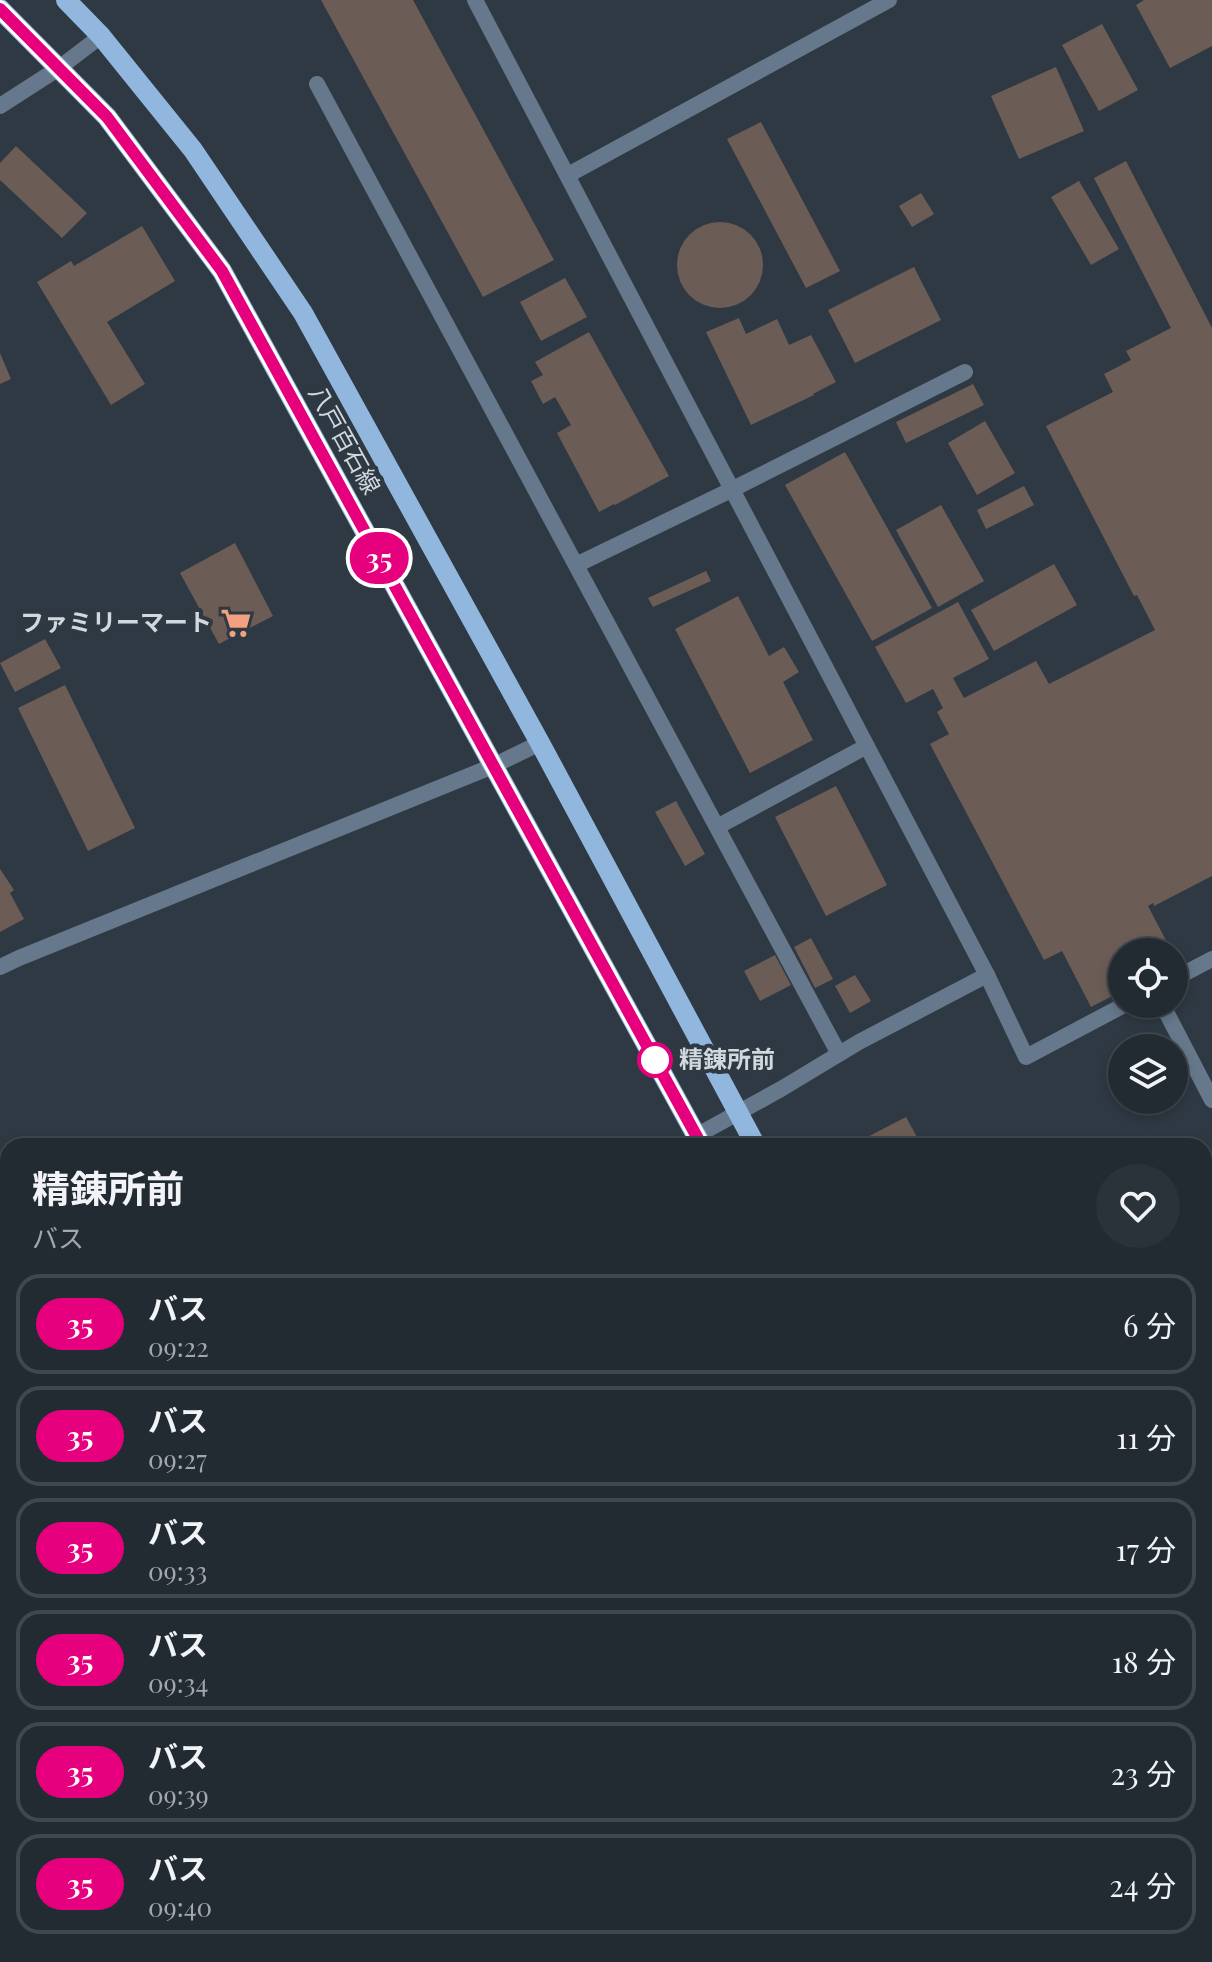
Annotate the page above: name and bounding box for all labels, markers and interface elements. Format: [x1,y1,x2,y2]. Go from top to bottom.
street label: 八戸百石線 [303,379,389,499]
line badge: 35 [343,532,415,584]
text: 35 [366,539,392,576]
place label: ファミリーマート [20,605,212,637]
supermarket icon: ファミリーマート [219,606,253,640]
map controls [1108,938,1188,1114]
button: locate [1108,938,1188,1018]
button: layers [1108,1034,1188,1114]
place label: 精錬所前 [679,1042,775,1074]
marker: 精錬所前 [638,1043,672,1077]
text: 精錬所前 [32,1162,184,1213]
button: heart [1096,1164,1180,1248]
text: バス [32,1220,84,1255]
text: バス [148,1288,208,1328]
text: 35 [67,1305,93,1342]
text: 6 分 [1123,1305,1176,1345]
text: 09:22 [148,1329,209,1364]
text: バス [148,1400,208,1440]
text: 35 [67,1417,93,1454]
text: 11 分 [1116,1417,1176,1457]
text: 09:27 [148,1441,207,1476]
text: バス [148,1512,208,1552]
text: 35 [67,1529,93,1566]
text: 17 分 [1116,1529,1176,1569]
text: 09:33 [148,1553,207,1588]
text: バス [148,1624,208,1664]
text: 35 [67,1641,93,1678]
text: 18 分 [1112,1641,1176,1681]
text: 09:34 [148,1665,208,1700]
text: バス [148,1736,208,1776]
text: 35 [67,1753,93,1790]
text: 23 分 [1111,1753,1176,1793]
text: 09:39 [148,1777,209,1812]
text: バス [148,1848,208,1888]
text: 35 [67,1865,93,1902]
text: 24 分 [1109,1865,1176,1905]
text: 09:40 [148,1889,212,1924]

